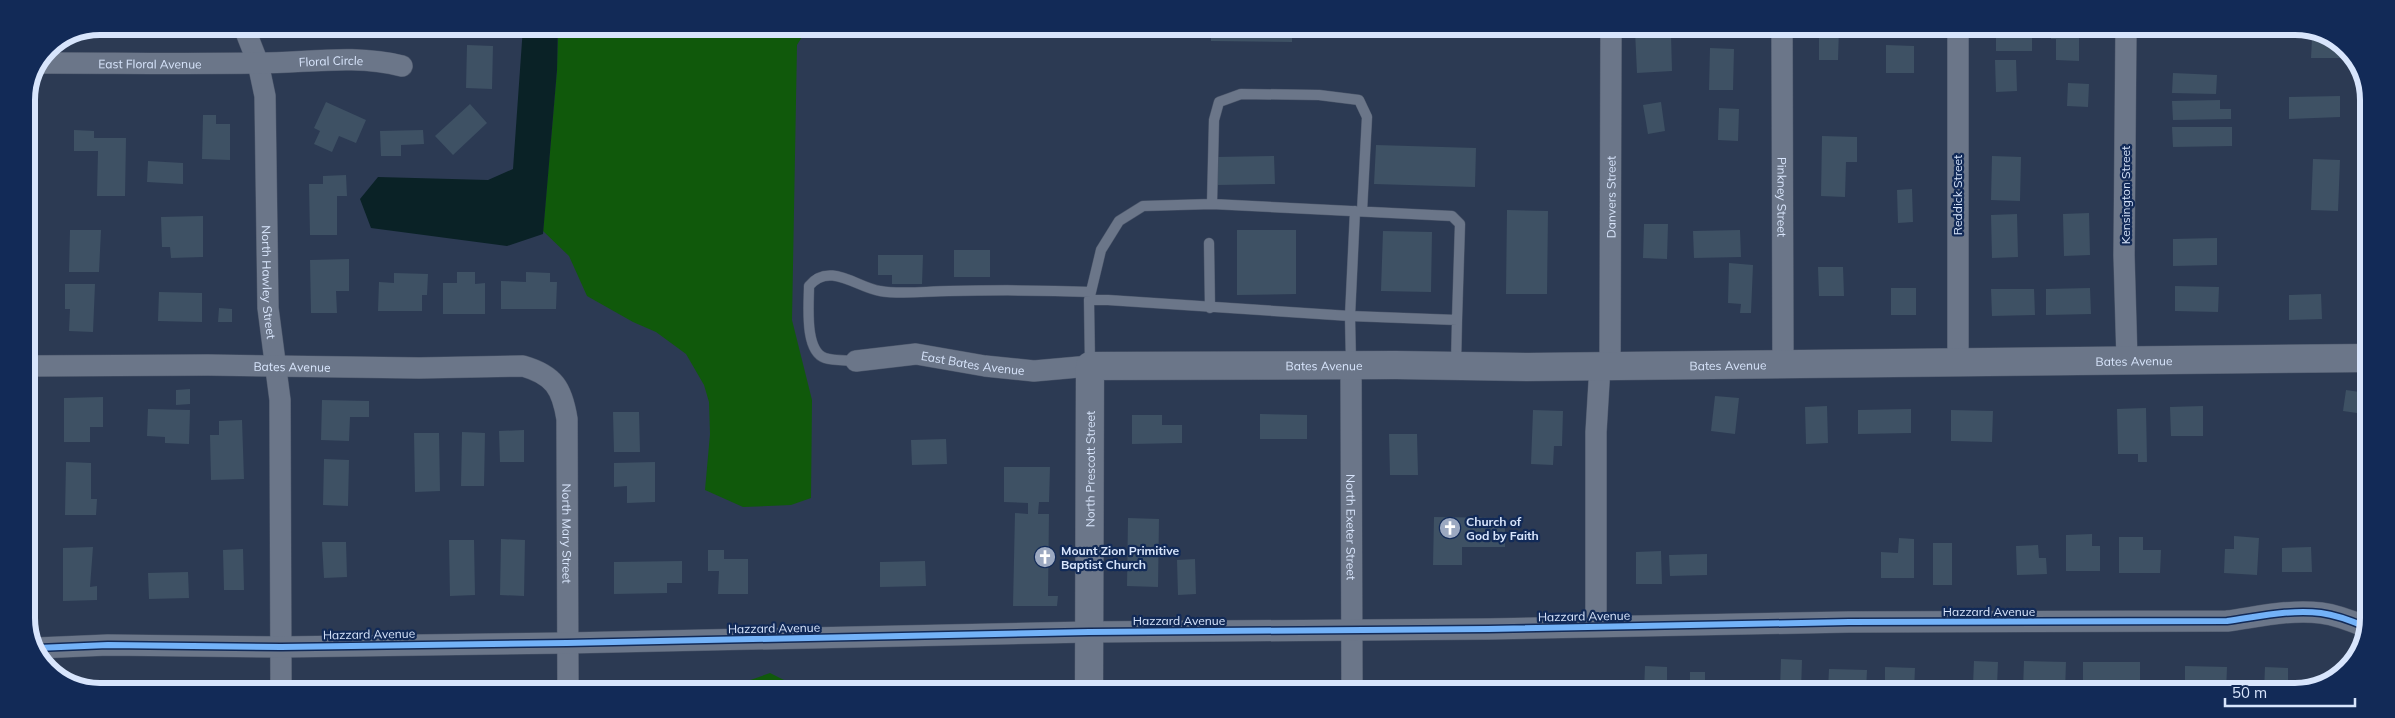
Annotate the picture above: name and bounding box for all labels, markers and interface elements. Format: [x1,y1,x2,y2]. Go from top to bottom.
street label: Floral Circle [298,52,364,69]
street label: East Floral Avenue [98,56,202,71]
street label: Kensington Street [2118,146,2133,244]
street label: Reddick Street [1950,155,1965,235]
street label: Danvers Street [1603,156,1618,238]
street label: Pinkney Street [1775,157,1790,237]
street label: North Hawley Street [259,225,279,340]
street label: East Bates Avenue [920,348,1025,377]
street label: Bates Avenue [2095,353,2173,368]
street label: Bates Avenue [1689,357,1767,373]
street label: Bates Avenue [253,358,331,374]
street label: Bates Avenue [1285,358,1363,373]
street label: North Prescott Street [1082,411,1097,527]
street label: North Exeter Street [1344,474,1359,580]
street label: North Mary Street [560,484,575,583]
place label: Church of God by Faith [1466,514,1539,543]
church icon: Church of God by Faith [1438,516,1462,540]
place label: Mount Zion Primitive Baptist Church [1061,543,1180,572]
church icon: Mount Zion Primitive Baptist Church [1033,545,1057,569]
street label: Hazzard Avenue [1943,604,2035,619]
street label: Hazzard Avenue [1538,608,1630,624]
street label: Hazzard Avenue [1133,613,1225,628]
street label: Hazzard Avenue [728,620,820,636]
street label: Hazzard Avenue [323,626,415,642]
scale bar [2225,676,2355,708]
text: 50 m [2232,683,2267,702]

